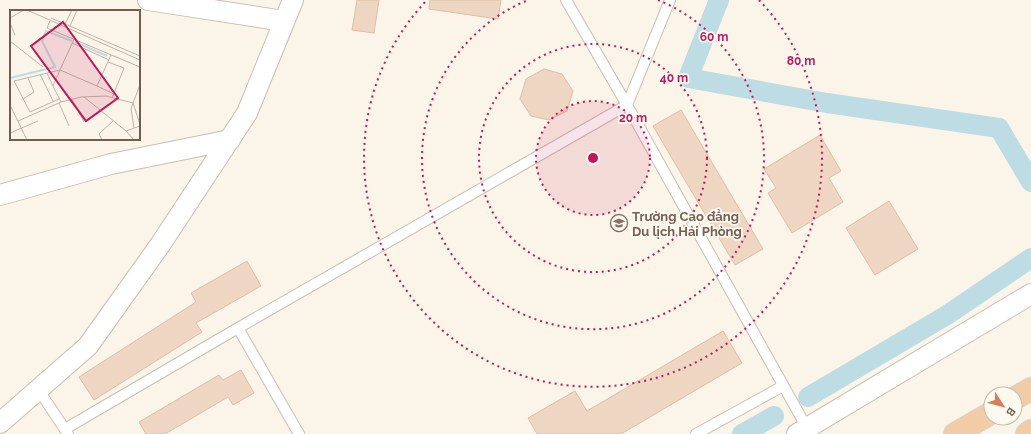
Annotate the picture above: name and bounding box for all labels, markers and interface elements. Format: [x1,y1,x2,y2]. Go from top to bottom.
inset map [10,10,140,140]
text: 60 m [700,30,728,44]
text: 80 m [787,54,815,68]
text: 40 m [660,71,688,85]
text: 20 m [619,111,647,125]
centre of rings [586,151,600,165]
place label: Trường Cao đẳng Du lịch Hải Phòng [632,209,742,239]
school or university icon: Trường Cao đẳng Du lịch Hải Phòng [609,213,629,233]
north arrow [983,386,1023,426]
text: B [1003,405,1018,419]

